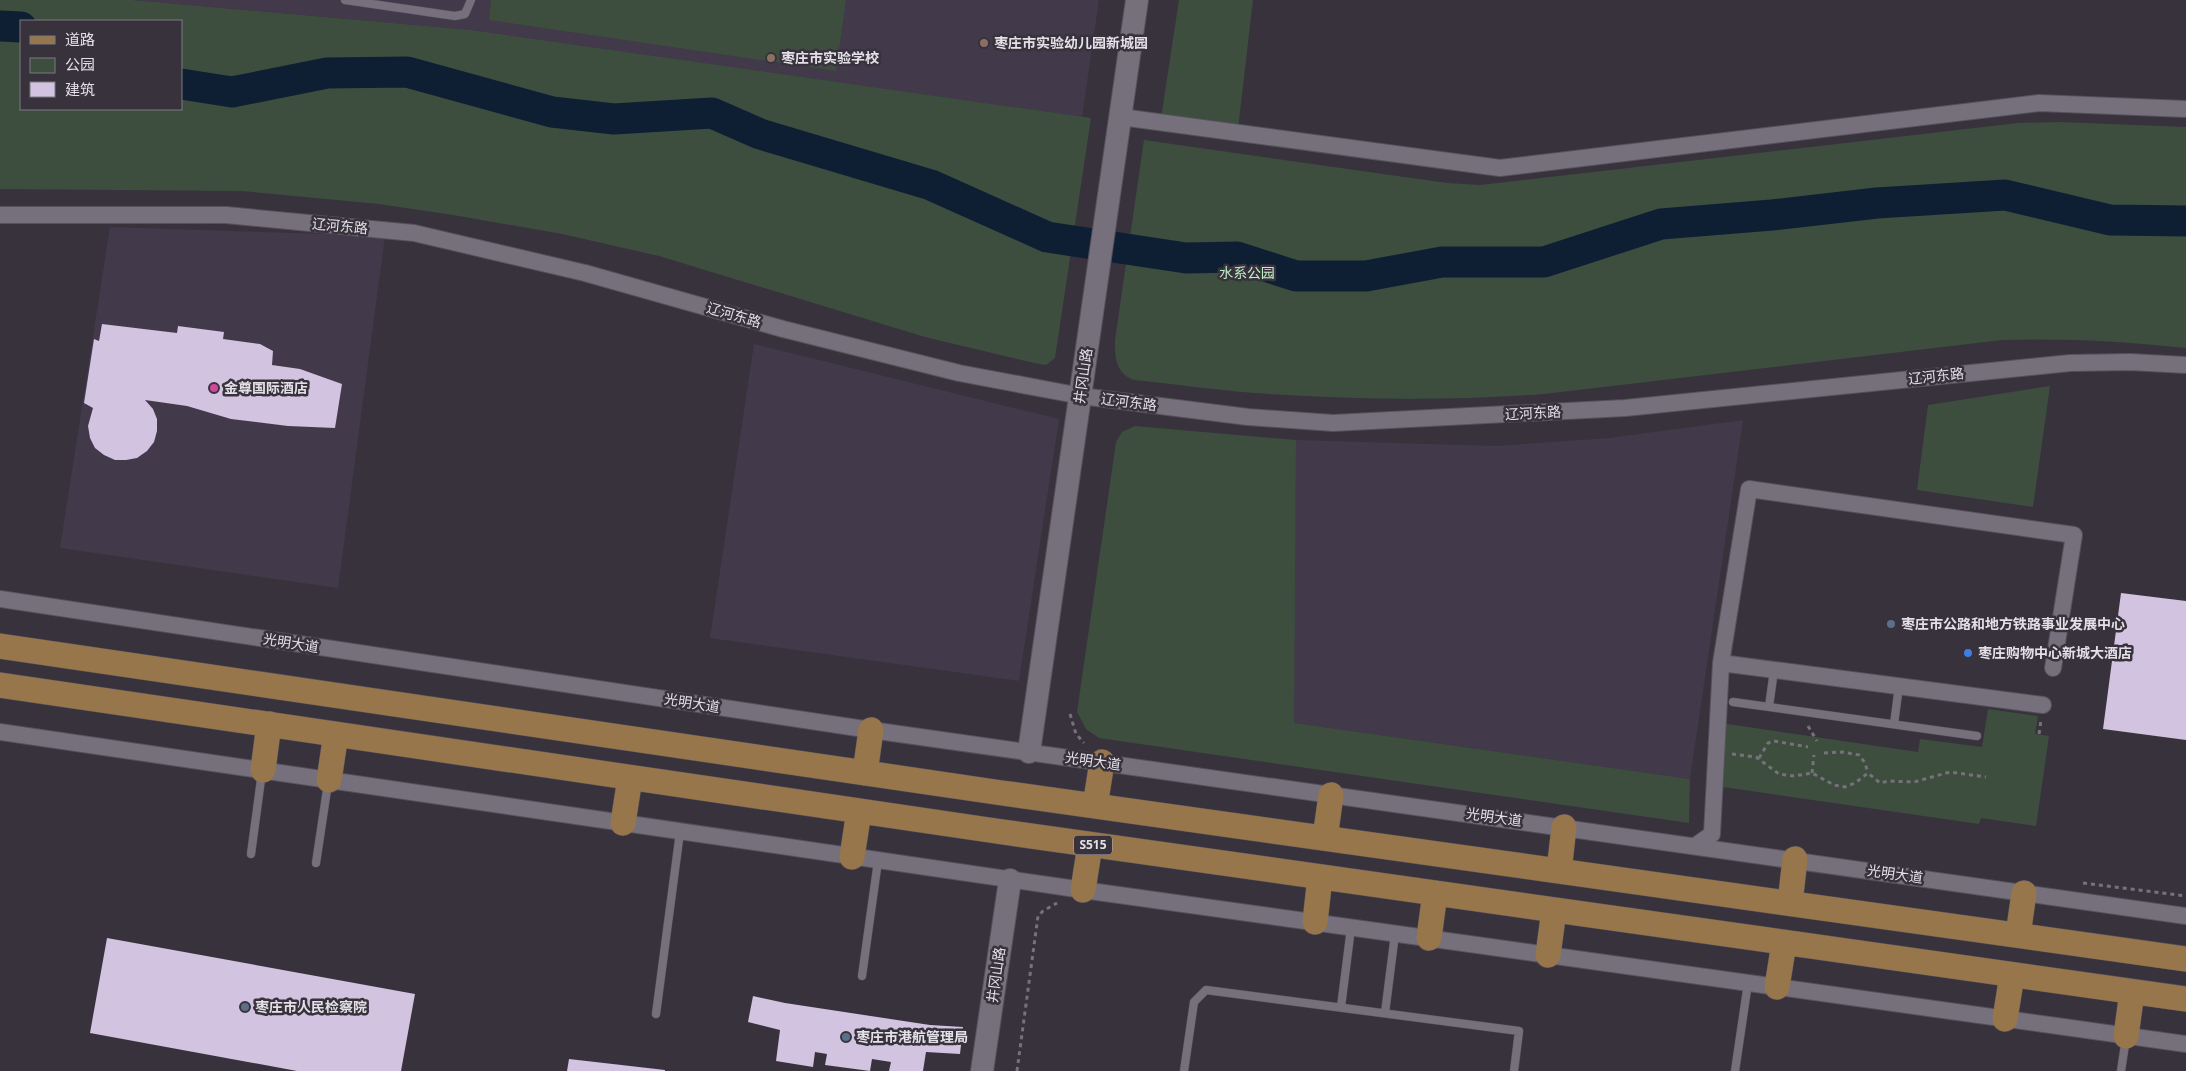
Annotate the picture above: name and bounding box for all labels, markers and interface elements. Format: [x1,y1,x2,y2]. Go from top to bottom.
legend [20,20,182,110]
text: 道路 [65,29,95,49]
place label: 枣庄市实验幼儿园新城园 [994,33,1148,52]
marker: 枣庄市实验幼儿园新城园 [978,37,990,49]
place label: 枣庄市实验学校 [781,48,879,67]
marker: 枣庄市实验学校 [765,52,777,64]
text: 公园 [65,54,95,74]
text: 建筑 [65,79,95,99]
street label: 辽河东路 [311,214,369,237]
park label: 水系公园 [1219,263,1275,282]
street label: 辽河东路 [705,298,764,331]
street label: 井冈山路 [1069,347,1096,405]
street label: 辽河东路 [1907,363,1965,388]
place label: 金尊国际酒店 [224,378,308,397]
marker: 金尊国际酒店 [208,382,220,394]
street label: 辽河东路 [1100,389,1158,414]
street label: 辽河东路 [1505,402,1561,423]
place label: 枣庄市公路和地方铁路事业发展中心 [1901,614,2125,633]
marker: 枣庄市公路和地方铁路事业发展中心 [1885,618,1897,630]
street label: 光明大道 [262,629,320,656]
place label: 枣庄购物中心新城大酒店 [1978,643,2132,662]
marker: 枣庄购物中心新城大酒店 [1962,647,1974,659]
street label: 光明大道 [663,689,721,716]
street label: 光明大道 [1064,747,1122,774]
street label: 光明大道 [1465,803,1523,830]
road number: S515 [1074,836,1112,854]
street label: 光明大道 [1866,860,1924,887]
street label: 井冈山路 [982,946,1009,1004]
place label: 枣庄市人民检察院 [255,997,367,1016]
marker: 枣庄市人民检察院 [239,1001,251,1013]
place label: 枣庄市港航管理局 [856,1027,968,1046]
marker: 枣庄市港航管理局 [840,1031,852,1043]

